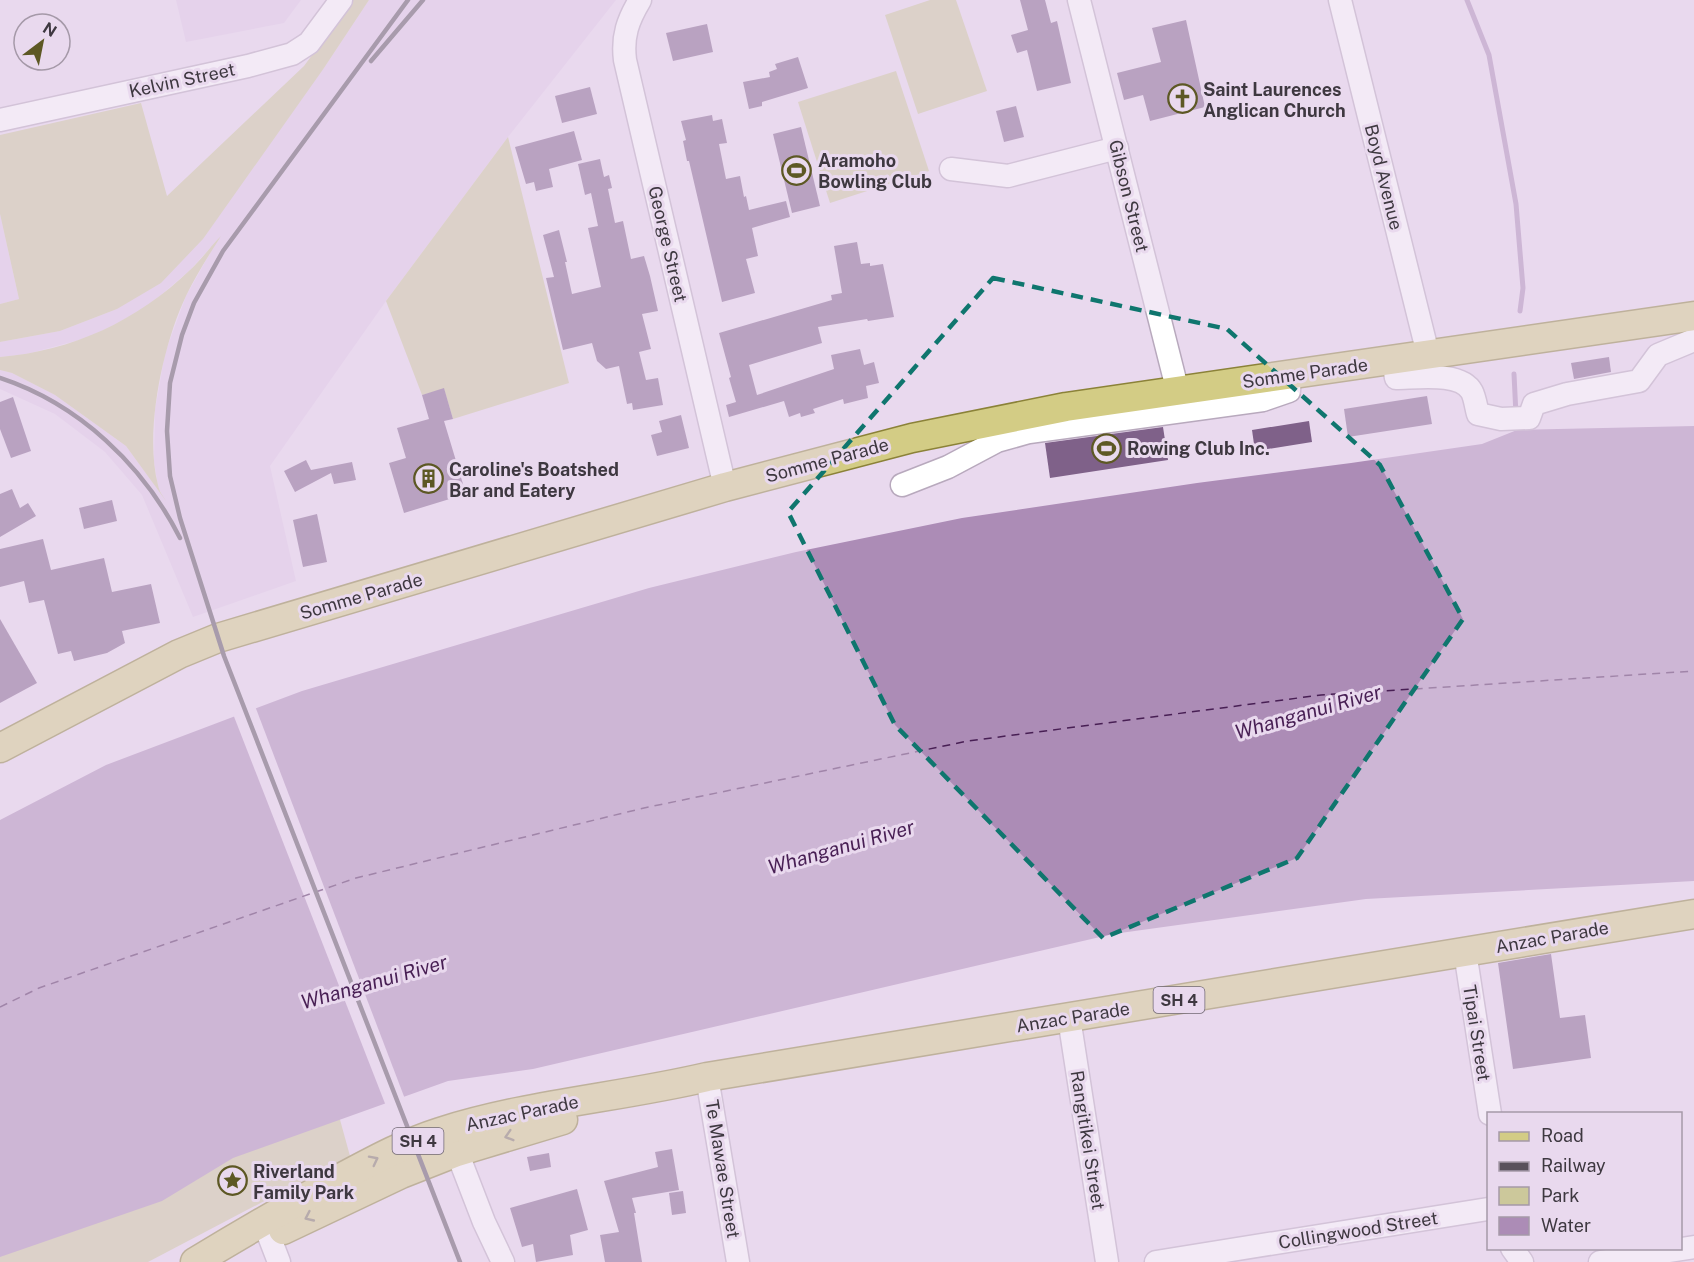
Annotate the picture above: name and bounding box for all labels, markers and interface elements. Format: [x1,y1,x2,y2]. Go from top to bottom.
north arrow [12,12,72,72]
text: N [39,18,60,41]
street label: Kelvin Street [127,58,237,102]
place label: Saint Laurences Anglican Church [1203,79,1346,121]
church icon: Saint Laurences Anglican Church [1166,83,1198,115]
street label: Boyd Avenue [1361,122,1407,232]
street label: Gibson Street [1105,138,1153,254]
place label: Aramoho Bowling Club [818,150,932,192]
sports icon: Aramoho Bowling Club [781,154,813,186]
street label: George Street [644,184,692,304]
street label: Somme Parade [1241,354,1369,392]
sports icon: Rowing Club Inc. [1090,432,1122,464]
street label: Somme Parade [763,433,891,487]
place label: Rowing Club Inc. [1127,438,1270,459]
place label: Caroline's Boatshed Bar and Eatery [449,459,619,501]
building icon: Caroline's Boatshed Bar and Eatery [412,463,444,495]
street label: Somme Parade [297,568,425,624]
water label: Whanganui River [1232,679,1384,744]
water label: Whanganui River [765,814,917,879]
street label: Anzac Parade [1494,917,1610,957]
water label: Whanganui River [298,949,450,1014]
street label: Tipai Street [1459,983,1495,1083]
road number: SH 4 [1154,987,1204,1013]
street label: Anzac Parade [1015,998,1131,1036]
street label: Rangitikei Street [1067,1069,1109,1211]
street label: Anzac Parade [464,1091,580,1135]
street label: Te Mawae Street [702,1098,744,1240]
legend [1487,1112,1682,1250]
text: Road [1541,1125,1584,1146]
road number: SH 4 [392,1128,444,1154]
one-way arrow [504,1129,515,1141]
text: Railway [1541,1155,1606,1176]
one-way arrow [367,1156,378,1168]
place label: Riverland Family Park [253,1161,355,1203]
place icon: Riverland Family Park [216,1165,248,1197]
text: Park [1541,1185,1579,1206]
street label: Collingwood Street [1277,1207,1439,1253]
one-way arrow [305,1210,316,1222]
text: Water [1541,1215,1591,1236]

